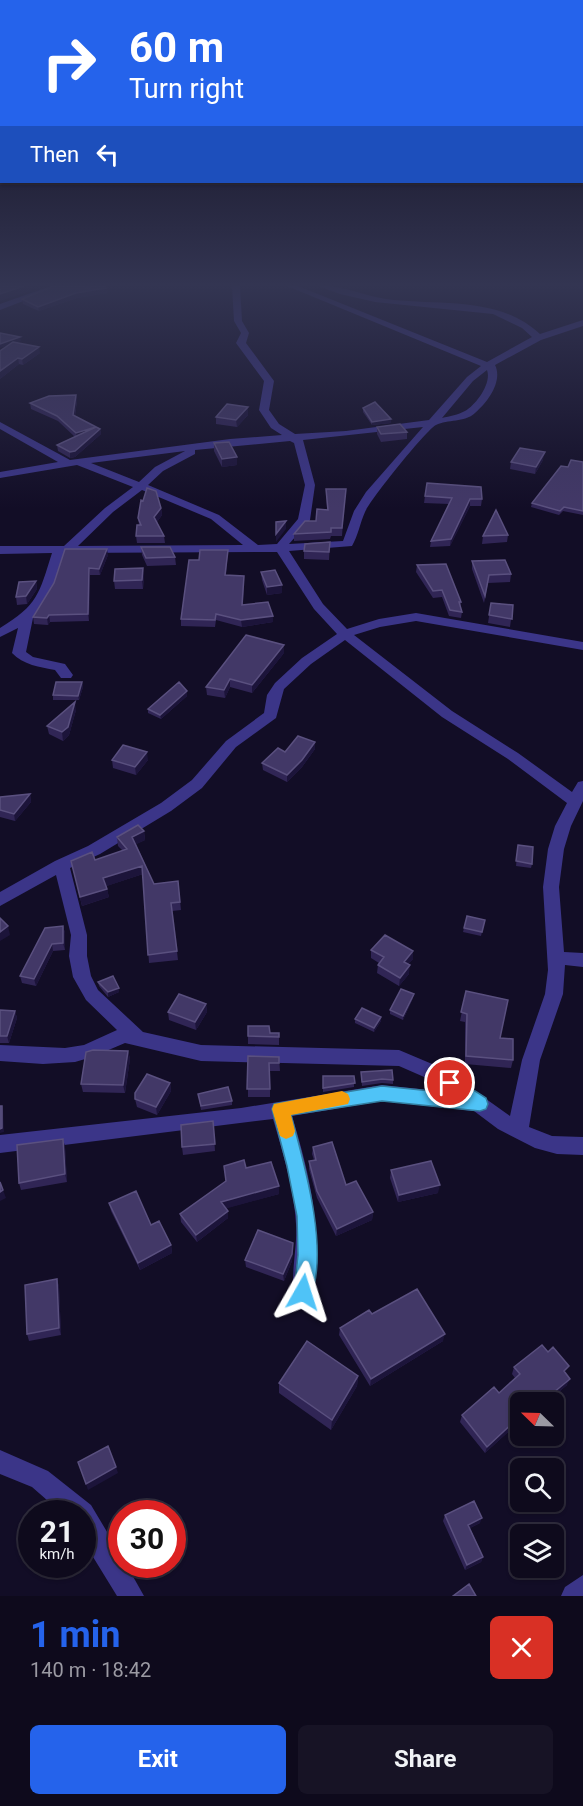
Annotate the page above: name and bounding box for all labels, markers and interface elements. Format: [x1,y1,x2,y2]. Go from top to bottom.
text: 60 m [129,23,224,72]
icon: right [30,24,108,102]
text: Turn right [129,73,244,105]
icon: left [91,138,124,171]
text: Then [30,142,79,167]
pin [424,1057,475,1108]
icon: arrive [433,1066,466,1099]
position arrow [271,1260,335,1324]
north arrow [510,1392,564,1446]
map controls [510,1392,564,1578]
button: search [510,1458,564,1512]
speed limit sign: 30 [108,1500,186,1578]
text: 21 [40,1514,74,1549]
button: layers [510,1524,564,1578]
text: km/h [39,1545,75,1563]
text: 1 min [30,1614,121,1656]
button: close [490,1616,553,1679]
text: 140 m · 18:42 [30,1658,151,1682]
button: Exit [30,1725,286,1794]
button: Share [298,1725,553,1794]

